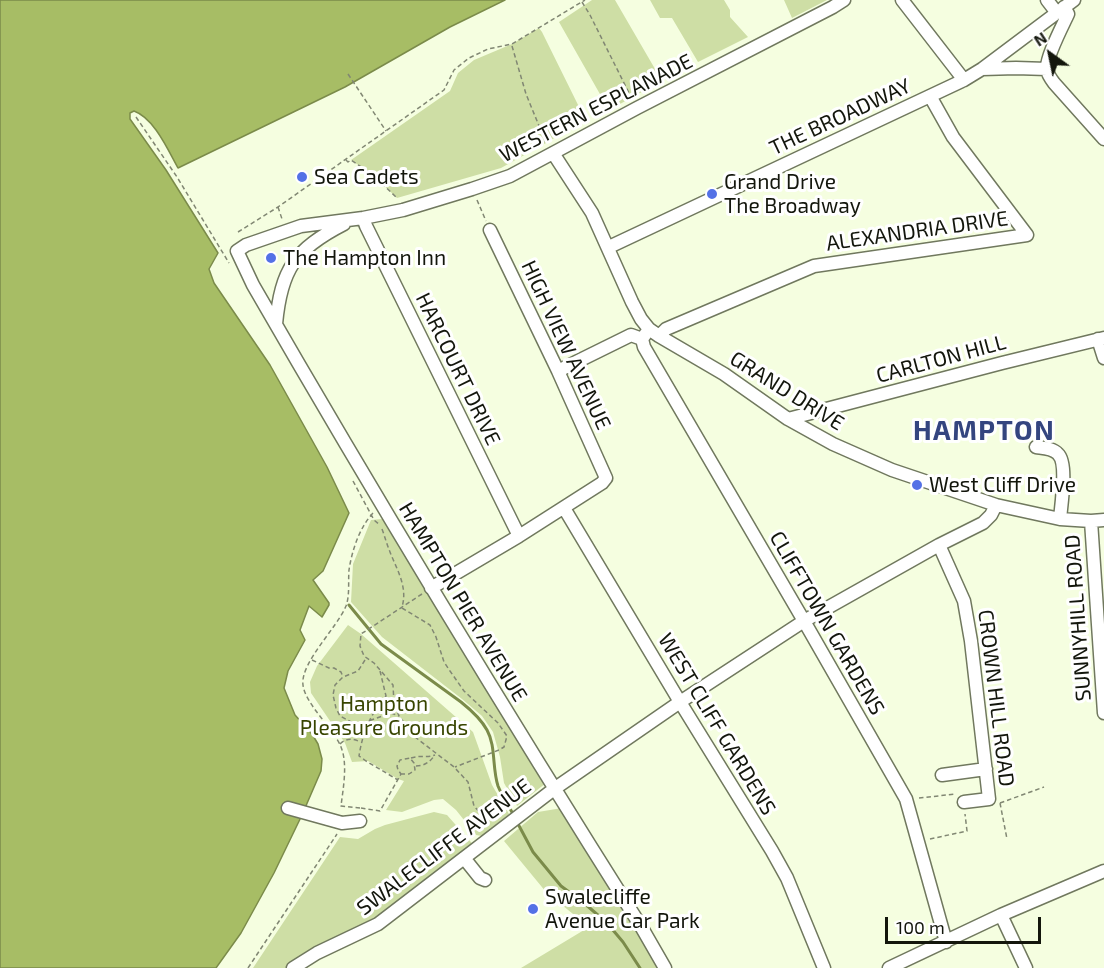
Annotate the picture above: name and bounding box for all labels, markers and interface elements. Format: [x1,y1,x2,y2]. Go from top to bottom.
north arrow [1020,24,1080,84]
text: N [1030,27,1050,50]
street label: WESTERN ESPLANADE [495,48,697,168]
street label: THE BROADWAY [765,73,915,161]
place label: Sea Cadets [314,164,419,190]
place label: Grand Drive The Broadway [724,169,861,219]
marker: Sea Cadets [295,170,309,184]
marker: Grand Drive The Broadway [705,187,719,201]
street label: ALEXANDRIA DRIVE [824,206,1010,256]
place label: The Hampton Inn [283,245,446,271]
marker: The Hampton Inn [264,251,278,265]
street label: HIGH VIEW AVENUE [516,257,616,433]
street label: HARCOURT DRIVE [410,289,506,449]
street label: CARLTON HILL [873,330,1009,388]
street label: GRAND DRIVE [725,346,849,436]
district label: HAMPTON [913,415,1055,447]
place label: West Cliff Drive [929,472,1076,498]
marker: West Cliff Drive [910,478,924,492]
street label: HAMPTON PIER AVENUE [393,498,533,706]
street label: CLIFFTOWN GARDENS [764,527,890,719]
street label: SUNNYHILL ROAD [1060,534,1096,702]
street label: CROWN HILL ROAD [973,608,1019,788]
street label: WEST CLIFF GARDENS [653,629,781,819]
park label: Hampton Pleasure Grounds [300,691,468,741]
street label: SWALECLIFFE AVENUE [352,773,536,921]
place label: Swalecliffe Avenue Car Park [545,884,700,934]
marker: Swalecliffe Avenue Car Park [526,902,540,916]
scale bar [888,905,1044,943]
text: 100 m [896,916,945,938]

